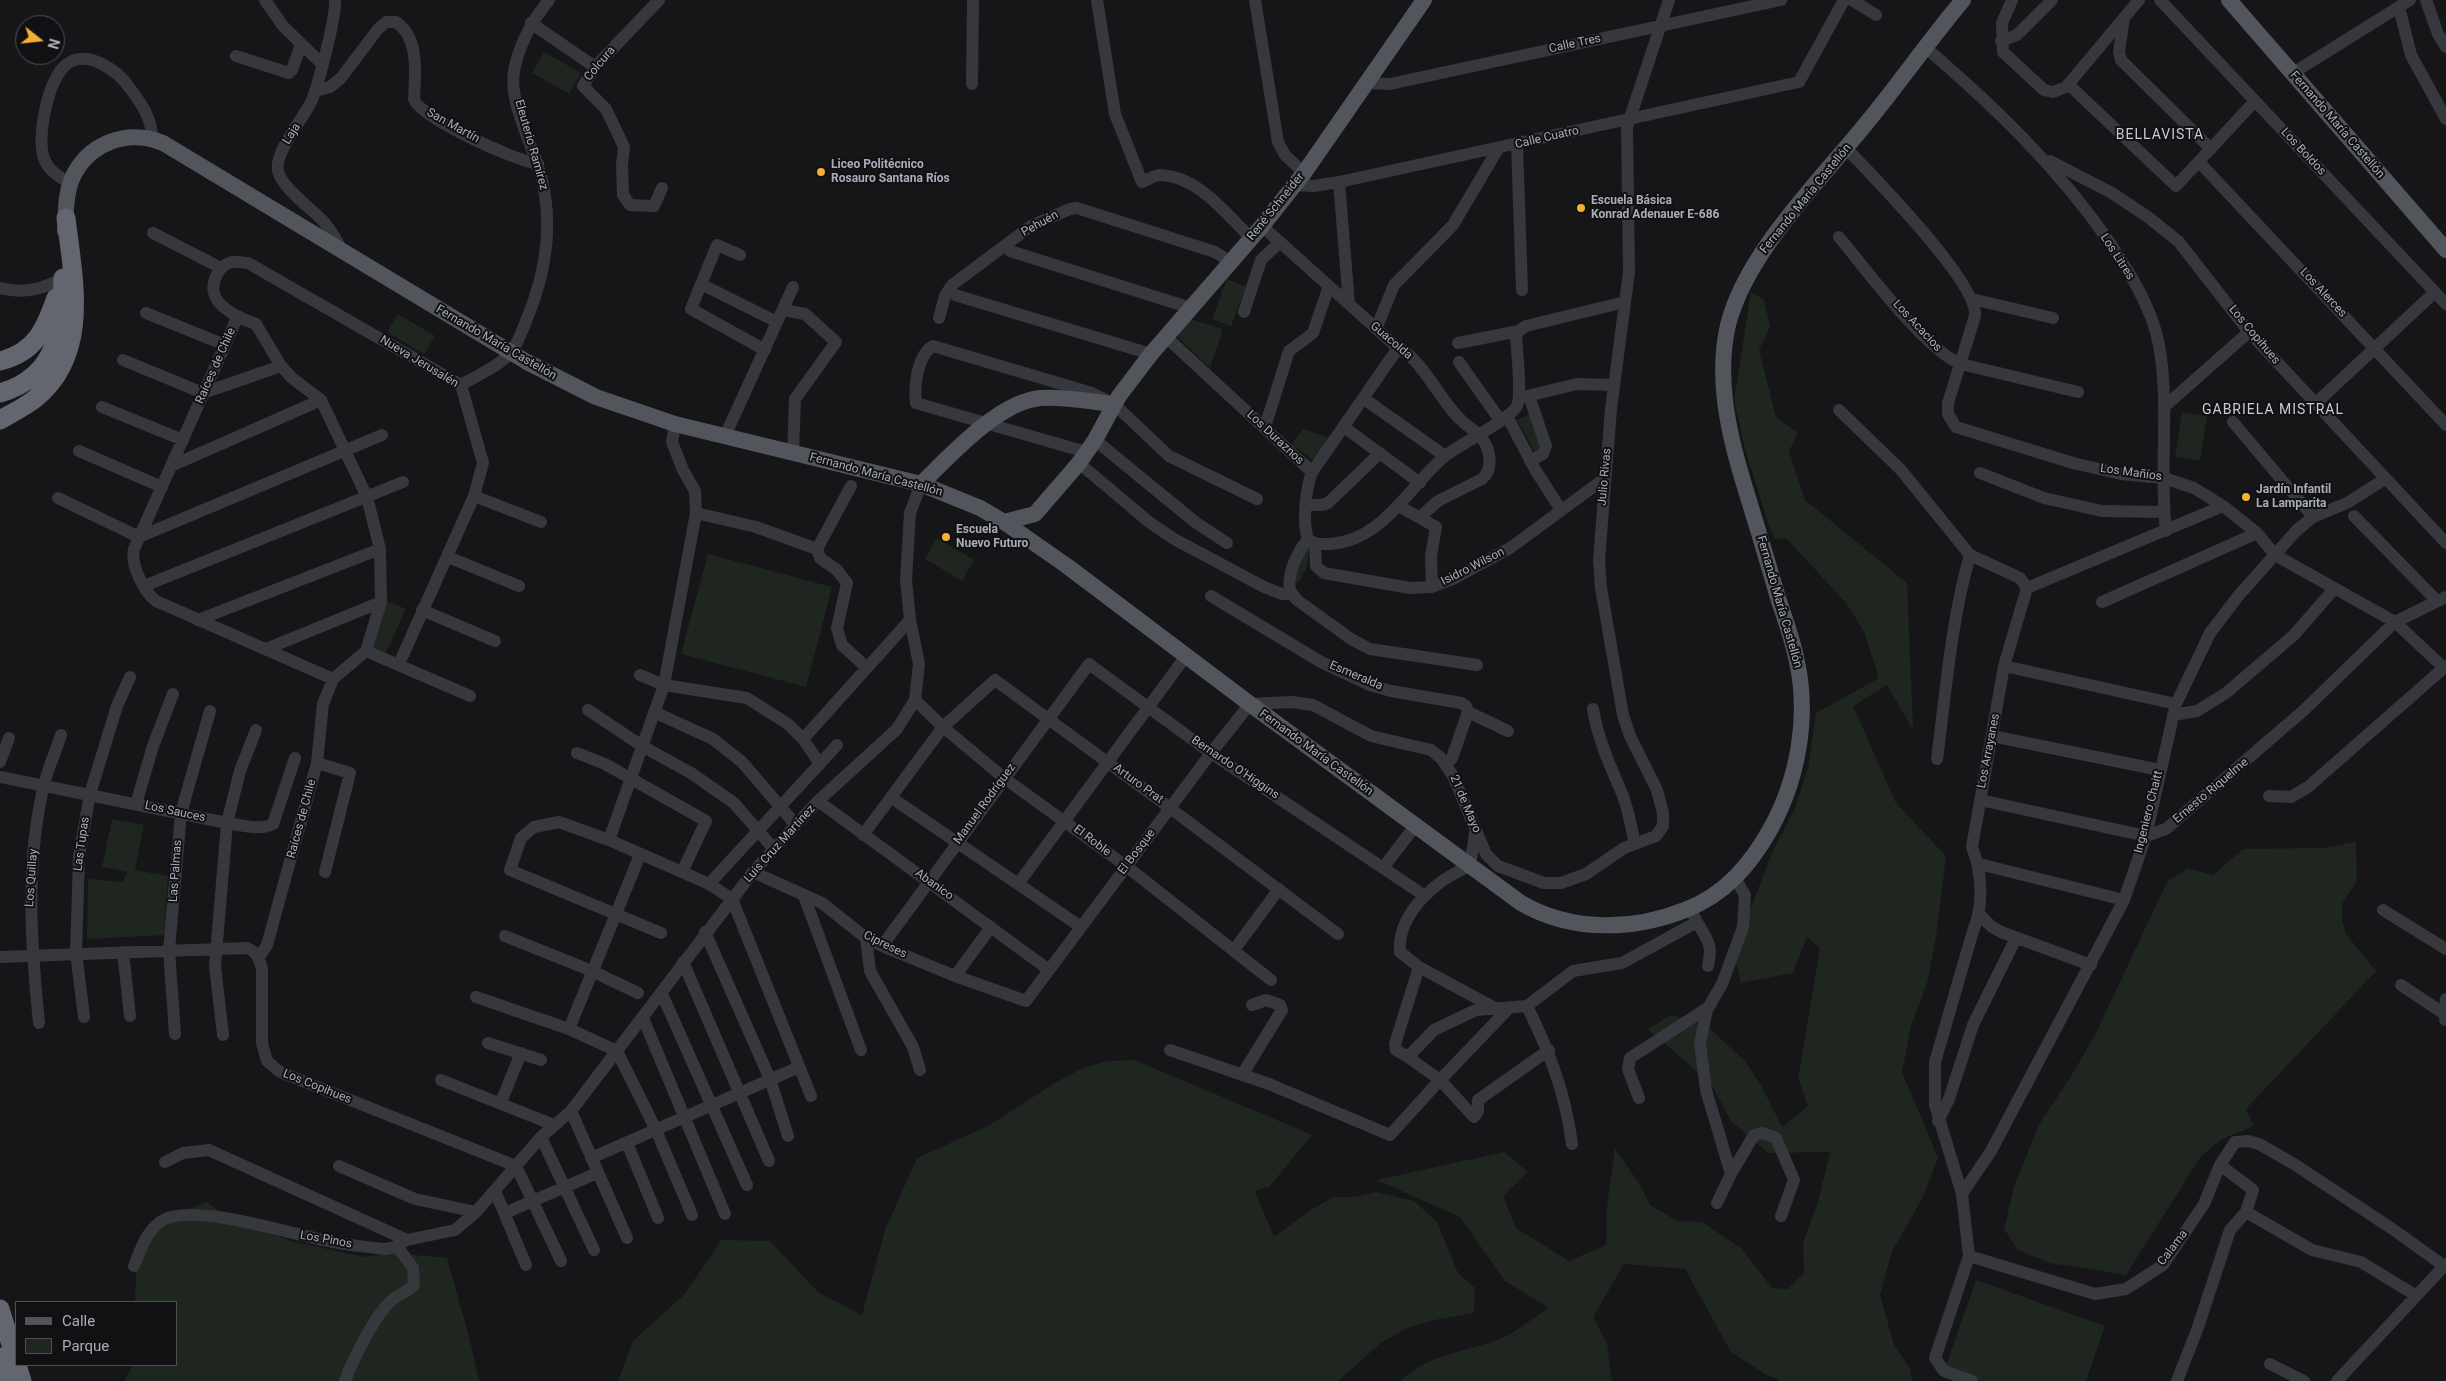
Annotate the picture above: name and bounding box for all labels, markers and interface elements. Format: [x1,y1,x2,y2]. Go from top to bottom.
north arrow [15,15,65,65]
street label: Calle Tres [1548,31,1602,57]
text: N [44,37,63,51]
street label: Colcura [581,44,619,84]
street label: Fernando María Castellón [2287,69,2387,181]
street label: Eleuterio Ramírez [511,98,551,192]
street label: San Martín [424,106,482,146]
street label: Laja [280,121,304,147]
street label: Calle Cuatro [1514,124,1580,152]
street label: Los Boldos [2277,125,2329,179]
district label: BELLAVISTA [2115,127,2205,143]
street label: Fernando María Castellón [1757,141,1855,257]
place label: Liceo Politécnico Rosauro Santana Ríos [831,158,950,186]
marker: Liceo Politécnico Rosauro Santana Ríos [815,166,827,178]
street label: René Schneider [1244,170,1308,244]
place label: Escuela Básica Konrad Adenauer E-686 [1591,194,1719,222]
marker: Escuela Básica Konrad Adenauer E-686 [1575,202,1587,214]
street label: Pehuén [1019,208,1061,240]
street label: Los Litres [2097,231,2137,283]
street label: Los Alerces [2296,265,2350,321]
street label: Los Acacios [1889,297,1945,355]
street label: Fernando María Castellón [433,303,559,383]
street label: Los Copihues [2225,303,2283,367]
street label: Guacolda [1367,319,1415,363]
street label: Raíces de Chile [193,326,239,406]
street label: Nueva Jerusalén [377,333,461,391]
district label: GABRIELA MISTRAL [2200,402,2346,418]
street label: Los Duraznos [1243,408,1307,468]
street label: Julio Rivas [1595,448,1615,506]
street label: Fernando María Castellón [808,450,944,500]
street label: Los Mañíos [2099,462,2163,484]
place label: Jardín Infantil La Lamparita [2256,483,2331,511]
marker: Jardín Infantil La Lamparita [2240,491,2252,503]
place label: Escuela Nuevo Futuro [956,523,1028,551]
marker: Escuela Nuevo Futuro [940,531,952,543]
street label: Fernando María Castellón [1753,534,1805,670]
street label: Isidro Wilson [1439,545,1507,589]
street label: Esmeralda [1327,658,1385,694]
street label: Fernando María Castellón [1256,707,1376,799]
street label: Los Arrayanes [1975,712,2003,790]
street label: Bernardo O'Higgins [1188,733,1282,803]
street label: Ernesto Riquelme [2171,755,2251,827]
street label: Manuel Rodríguez [951,761,1019,847]
street label: Arturo Prat [1110,761,1166,807]
street label: Ingeniero Chaitt [2132,769,2166,855]
street label: 21 de Mayo [1446,773,1484,835]
street label: Raíces de Chile [285,778,319,860]
street label: Los Sauces [143,799,207,825]
street label: Luis Cruz Martínez [741,802,819,886]
street label: Las Tupas [71,816,93,872]
street label: El Roble [1071,822,1113,860]
street label: El Bosque [1115,826,1159,878]
street label: Las Palmas [167,839,185,903]
street label: Los Quillay [23,848,41,908]
street label: Abanico [912,866,956,904]
street label: Cipreses [861,928,909,962]
street label: Los Copihues [281,1067,353,1107]
street label: Calama [2155,1227,2191,1269]
street label: Los Pinos [299,1228,353,1252]
legend [15,1301,178,1366]
text: Calle [62,1312,95,1330]
text: Parque [62,1337,109,1355]

